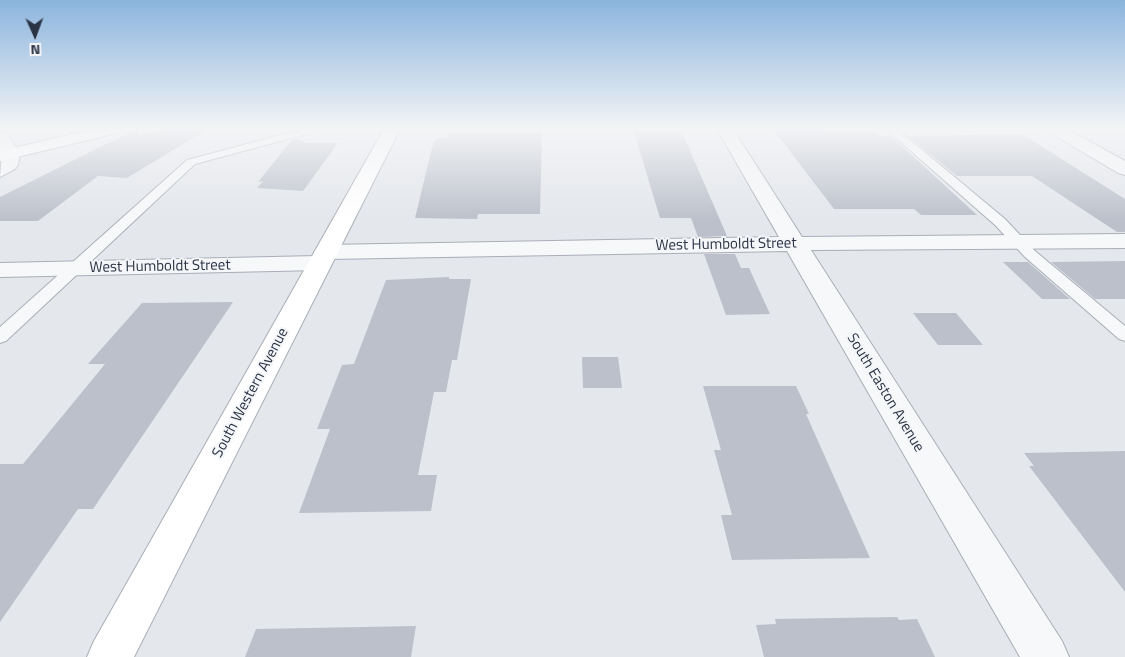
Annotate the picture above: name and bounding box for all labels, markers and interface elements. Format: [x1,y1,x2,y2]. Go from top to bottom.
north arrow [10,10,60,60]
text: N [30,40,41,61]
street label: West Humboldt Street [655,235,797,255]
street label: West Humboldt Street [89,257,231,277]
street label: South Western Avenue [209,325,293,461]
street label: South Easton Avenue [843,331,927,455]

